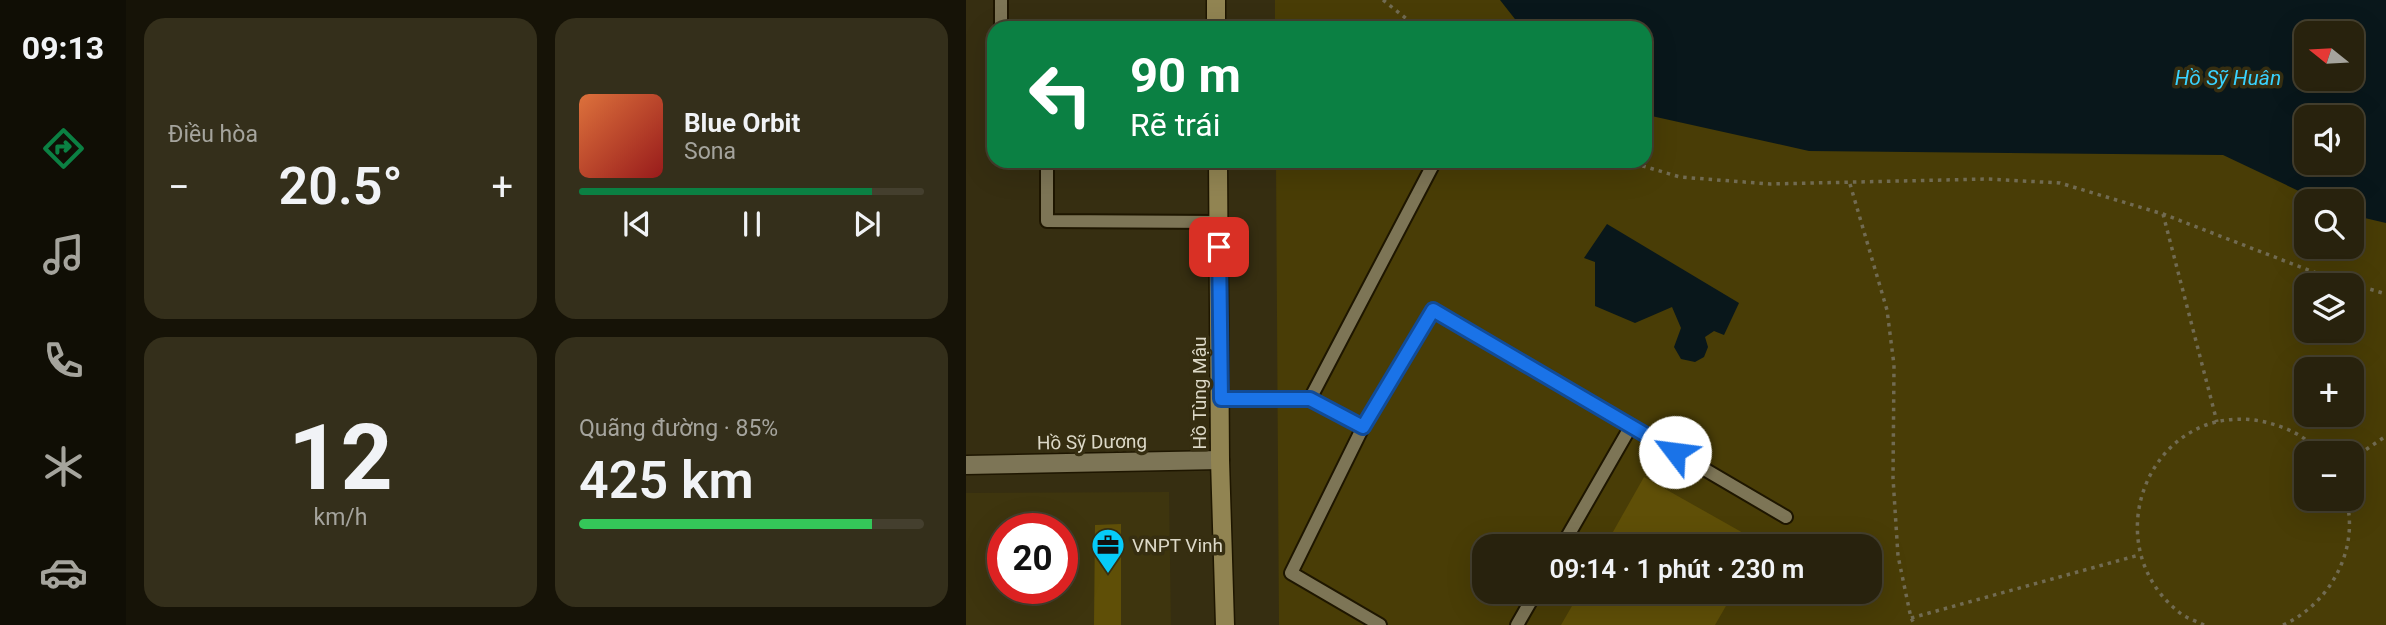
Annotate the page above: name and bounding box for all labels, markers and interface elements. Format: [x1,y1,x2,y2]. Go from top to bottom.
north arrow [2294,21,2364,91]
map controls [2294,21,2364,511]
text: 09:13 [22,29,104,67]
text: 90 m [1130,47,1241,104]
icon: left [1015,49,1106,140]
water label: Hồ Sỹ Huân [2175,66,2281,90]
button: sound [2294,105,2364,175]
text: Rẽ trái [1130,106,1221,144]
text: Blue Orbit [684,108,800,138]
text: Điều hòa [168,121,258,148]
icon: directions [39,124,88,173]
text: Sona [684,138,736,165]
text: 20.5° [279,156,403,217]
text: − [168,165,190,209]
text: + [491,165,513,209]
button: search [2294,189,2364,259]
icon: previous [618,205,656,243]
icon: pause [733,205,771,243]
icon: next [848,205,886,243]
pin [1189,217,1249,277]
icon: arrive [1200,228,1238,266]
icon: music [39,230,88,279]
button: layers [2294,273,2364,343]
icon: phone [39,336,88,385]
street label: Hồ Tùng Mậu [1188,337,1211,449]
button: + [2294,357,2364,427]
text: 12 [288,405,393,511]
text: Quãng đường · 85% [579,415,778,442]
position arrow [1638,415,1712,489]
street label: Hồ Sỹ Dương [1037,430,1147,454]
button: − [2294,441,2364,511]
icon: climate [39,442,88,491]
text: 425 km [579,450,754,511]
text: km/h [314,504,368,531]
speed limit sign: 20 [987,513,1078,604]
office icon: VNPT Vinh [1089,526,1127,575]
place label: VNPT Vinh [1132,534,1223,557]
icon: car [39,548,88,597]
text: 09:14 · 1 phút · 230 m [1550,554,1804,584]

